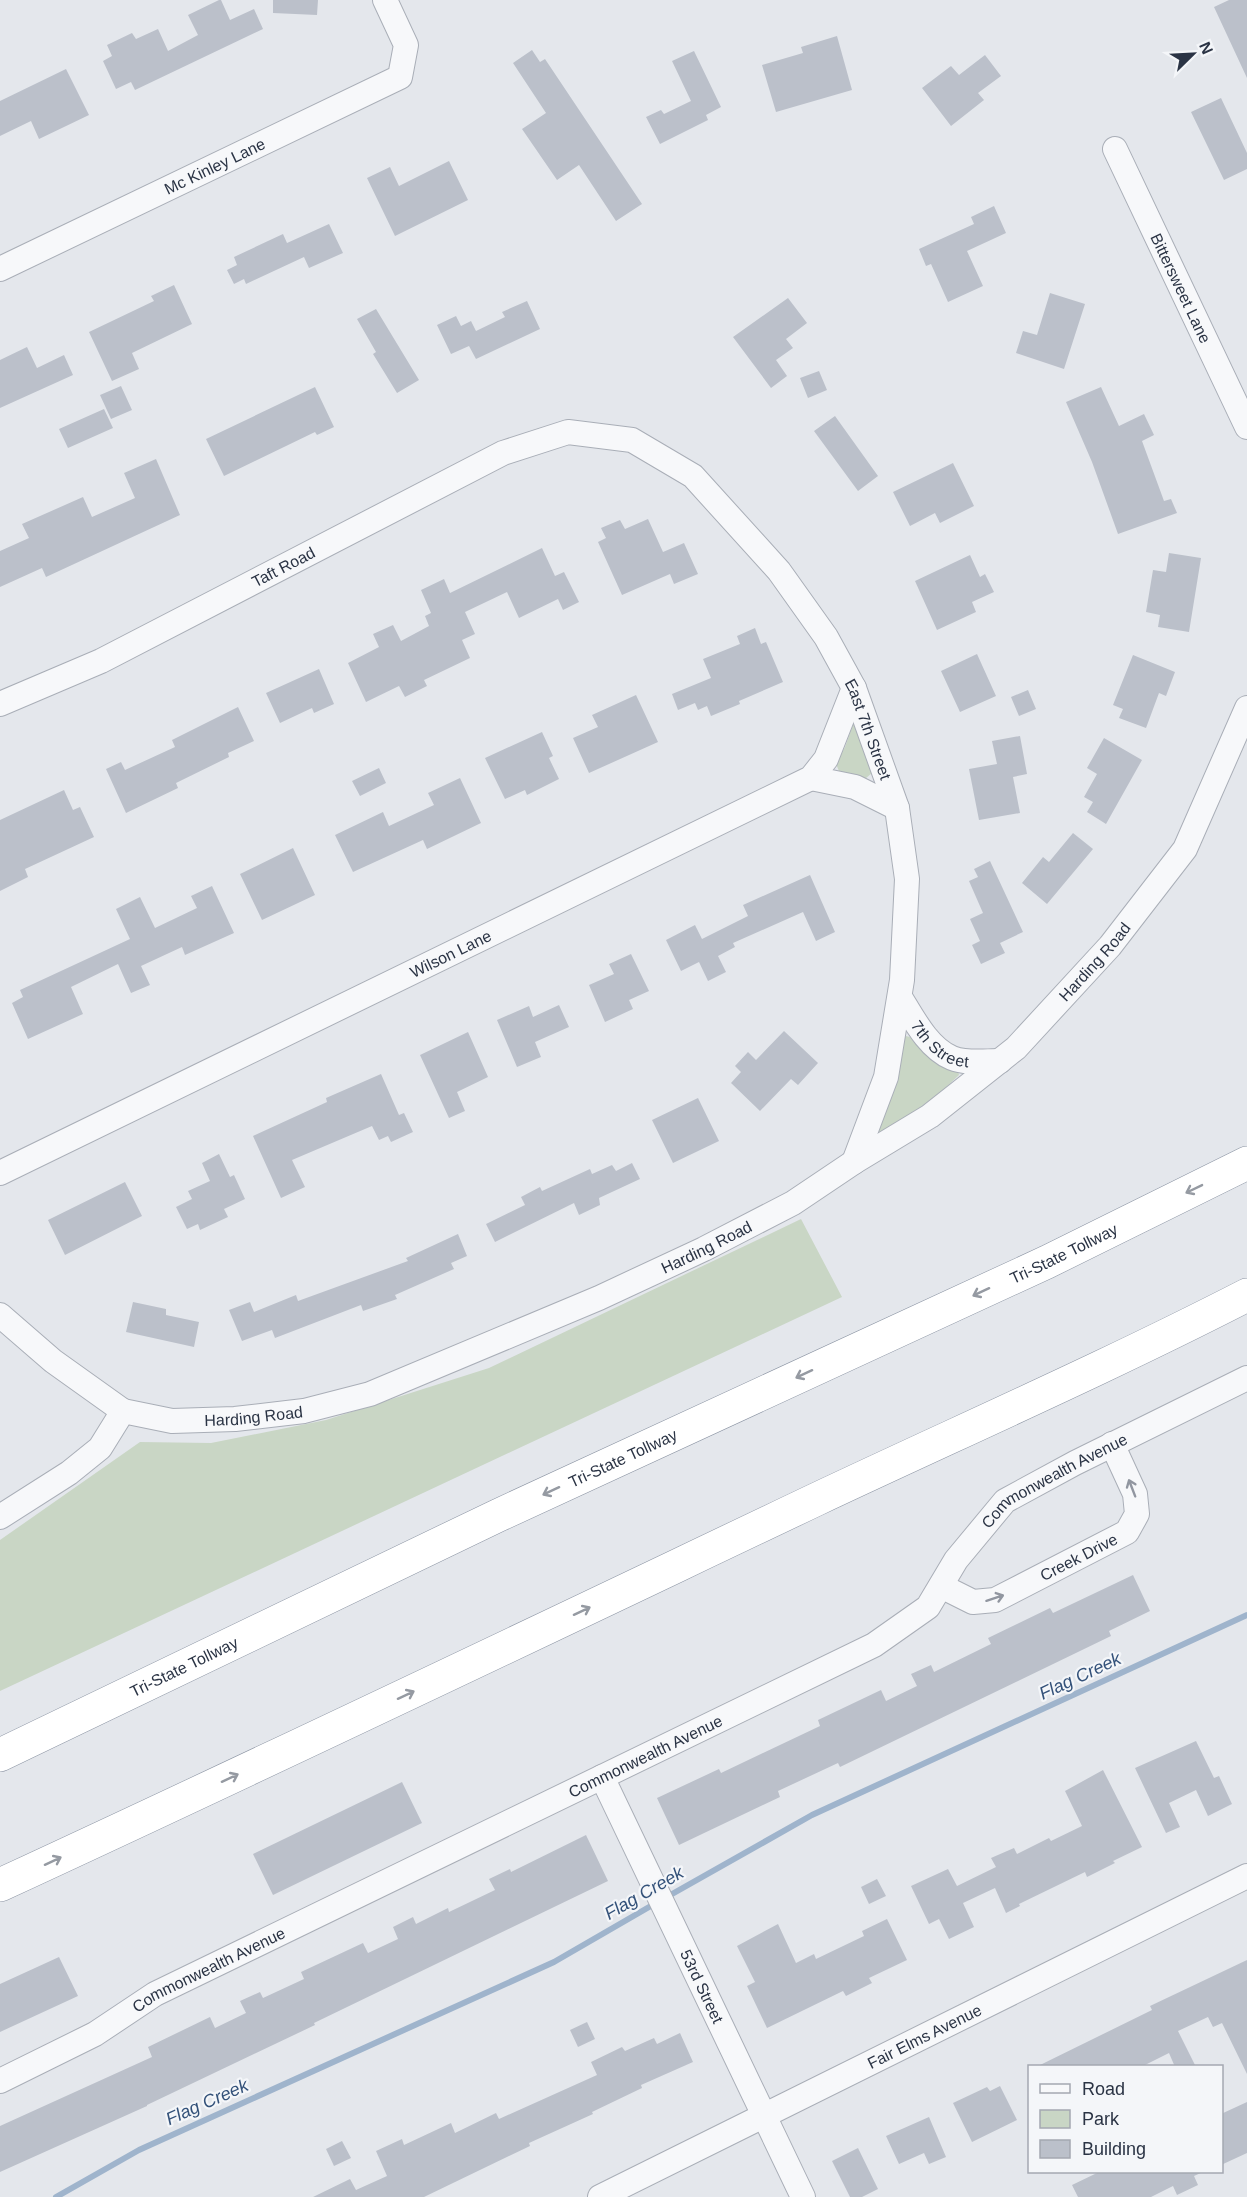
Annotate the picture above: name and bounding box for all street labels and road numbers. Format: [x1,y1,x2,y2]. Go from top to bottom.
street label: Mc Kinley Lane [162,135,268,198]
street label: Bittersweet Lane [1147,231,1214,346]
street label: Taft Road [249,544,318,590]
street label: East 7th Street [842,676,894,782]
street label: Harding Road [1056,919,1134,1005]
street label: Wilson Lane [407,927,494,981]
street label: 7th Street [908,1018,970,1071]
street label: Harding Road [659,1218,755,1277]
street label: Tri-State Tollway [1007,1220,1120,1287]
street label: Harding Road [204,1403,304,1429]
street label: Tri-State Tollway [566,1426,680,1491]
street label: Commonwealth Avenue [978,1431,1130,1531]
street label: Creek Drive [1037,1530,1120,1584]
street label: Tri-State Tollway [127,1634,241,1700]
street label: Commonwealth Avenue [566,1712,725,1801]
street label: Commonwealth Avenue [129,1924,288,2016]
street label: 53rd Street [677,1947,727,2026]
street label: Fair Elms Avenue [865,2001,984,2072]

